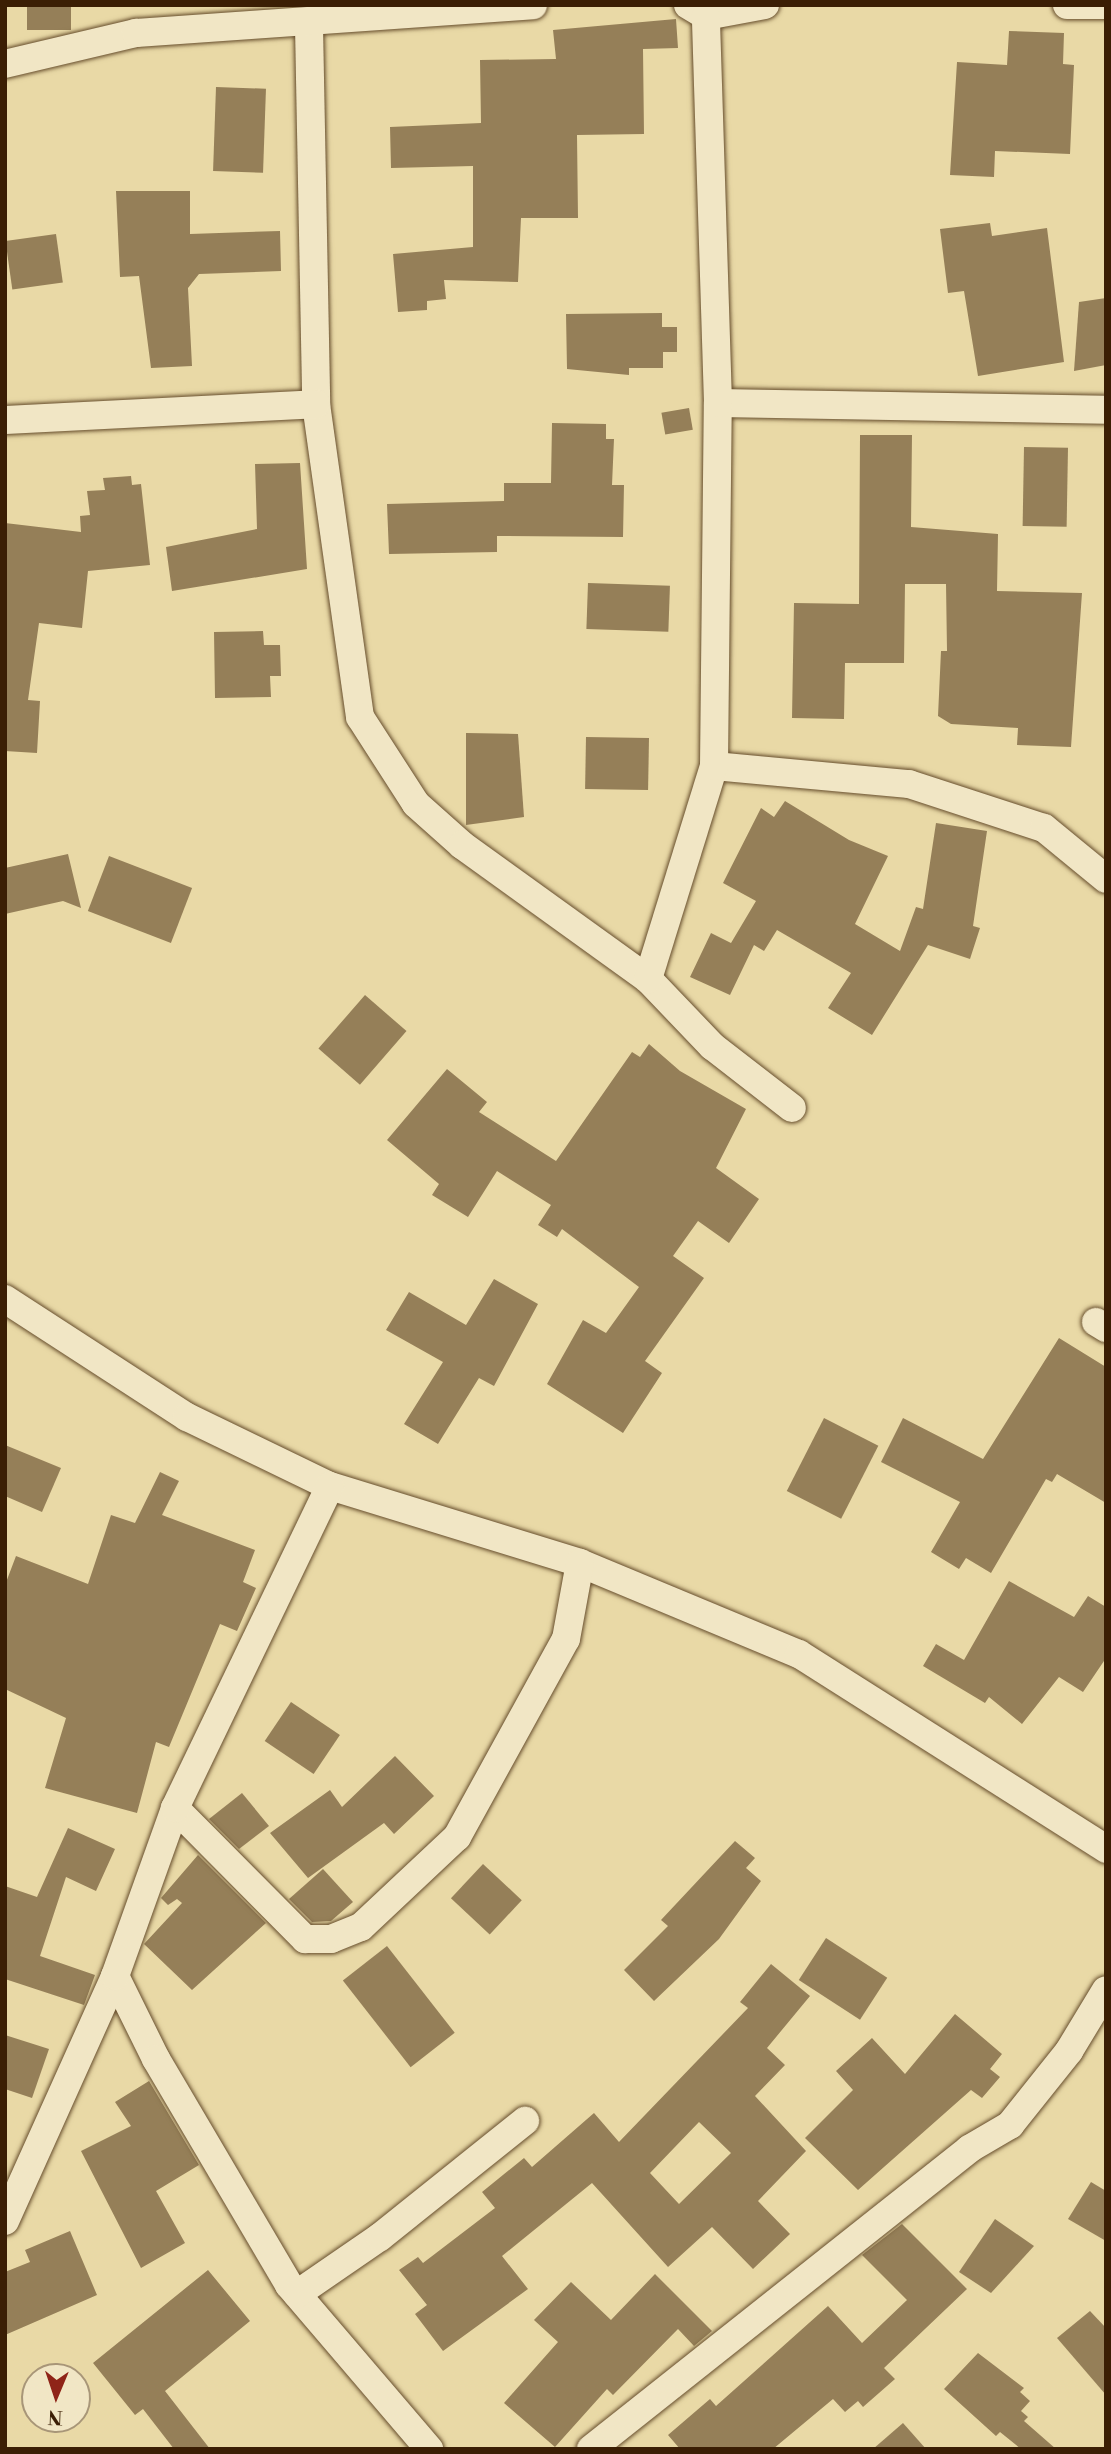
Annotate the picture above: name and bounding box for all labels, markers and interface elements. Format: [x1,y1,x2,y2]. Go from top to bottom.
north arrow [21,2363,91,2433]
text: N [47,2405,63,2429]

